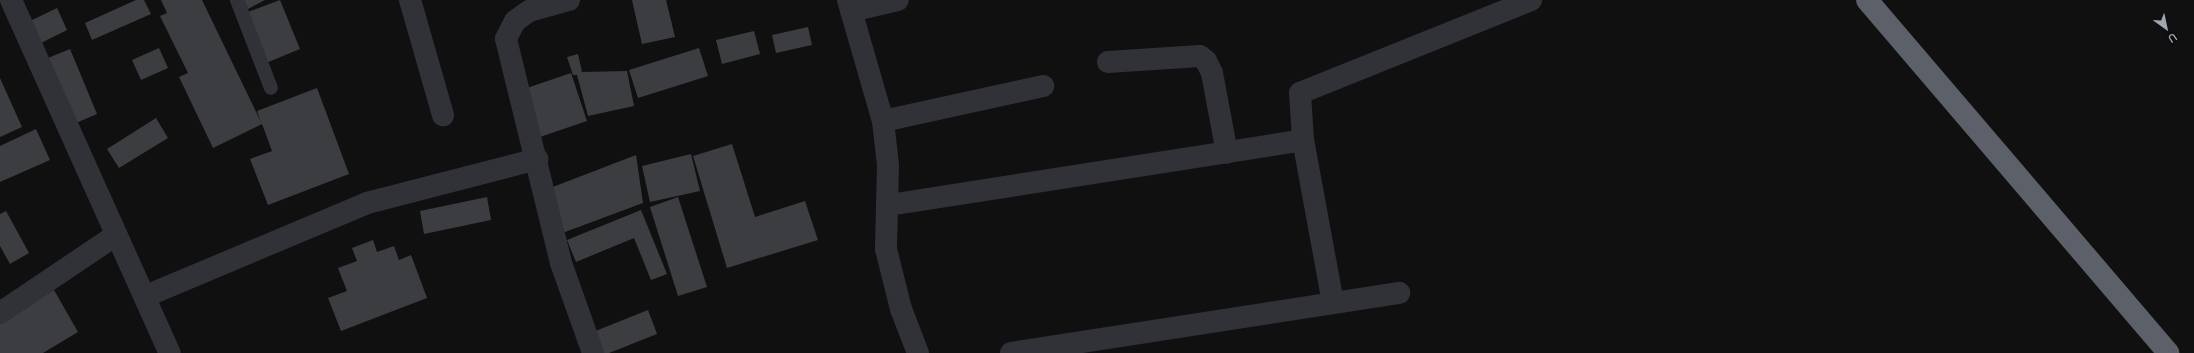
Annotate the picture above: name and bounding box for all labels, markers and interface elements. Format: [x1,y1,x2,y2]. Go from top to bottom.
north arrow [2146,8,2186,48]
text: U [2165,30,2180,47]

